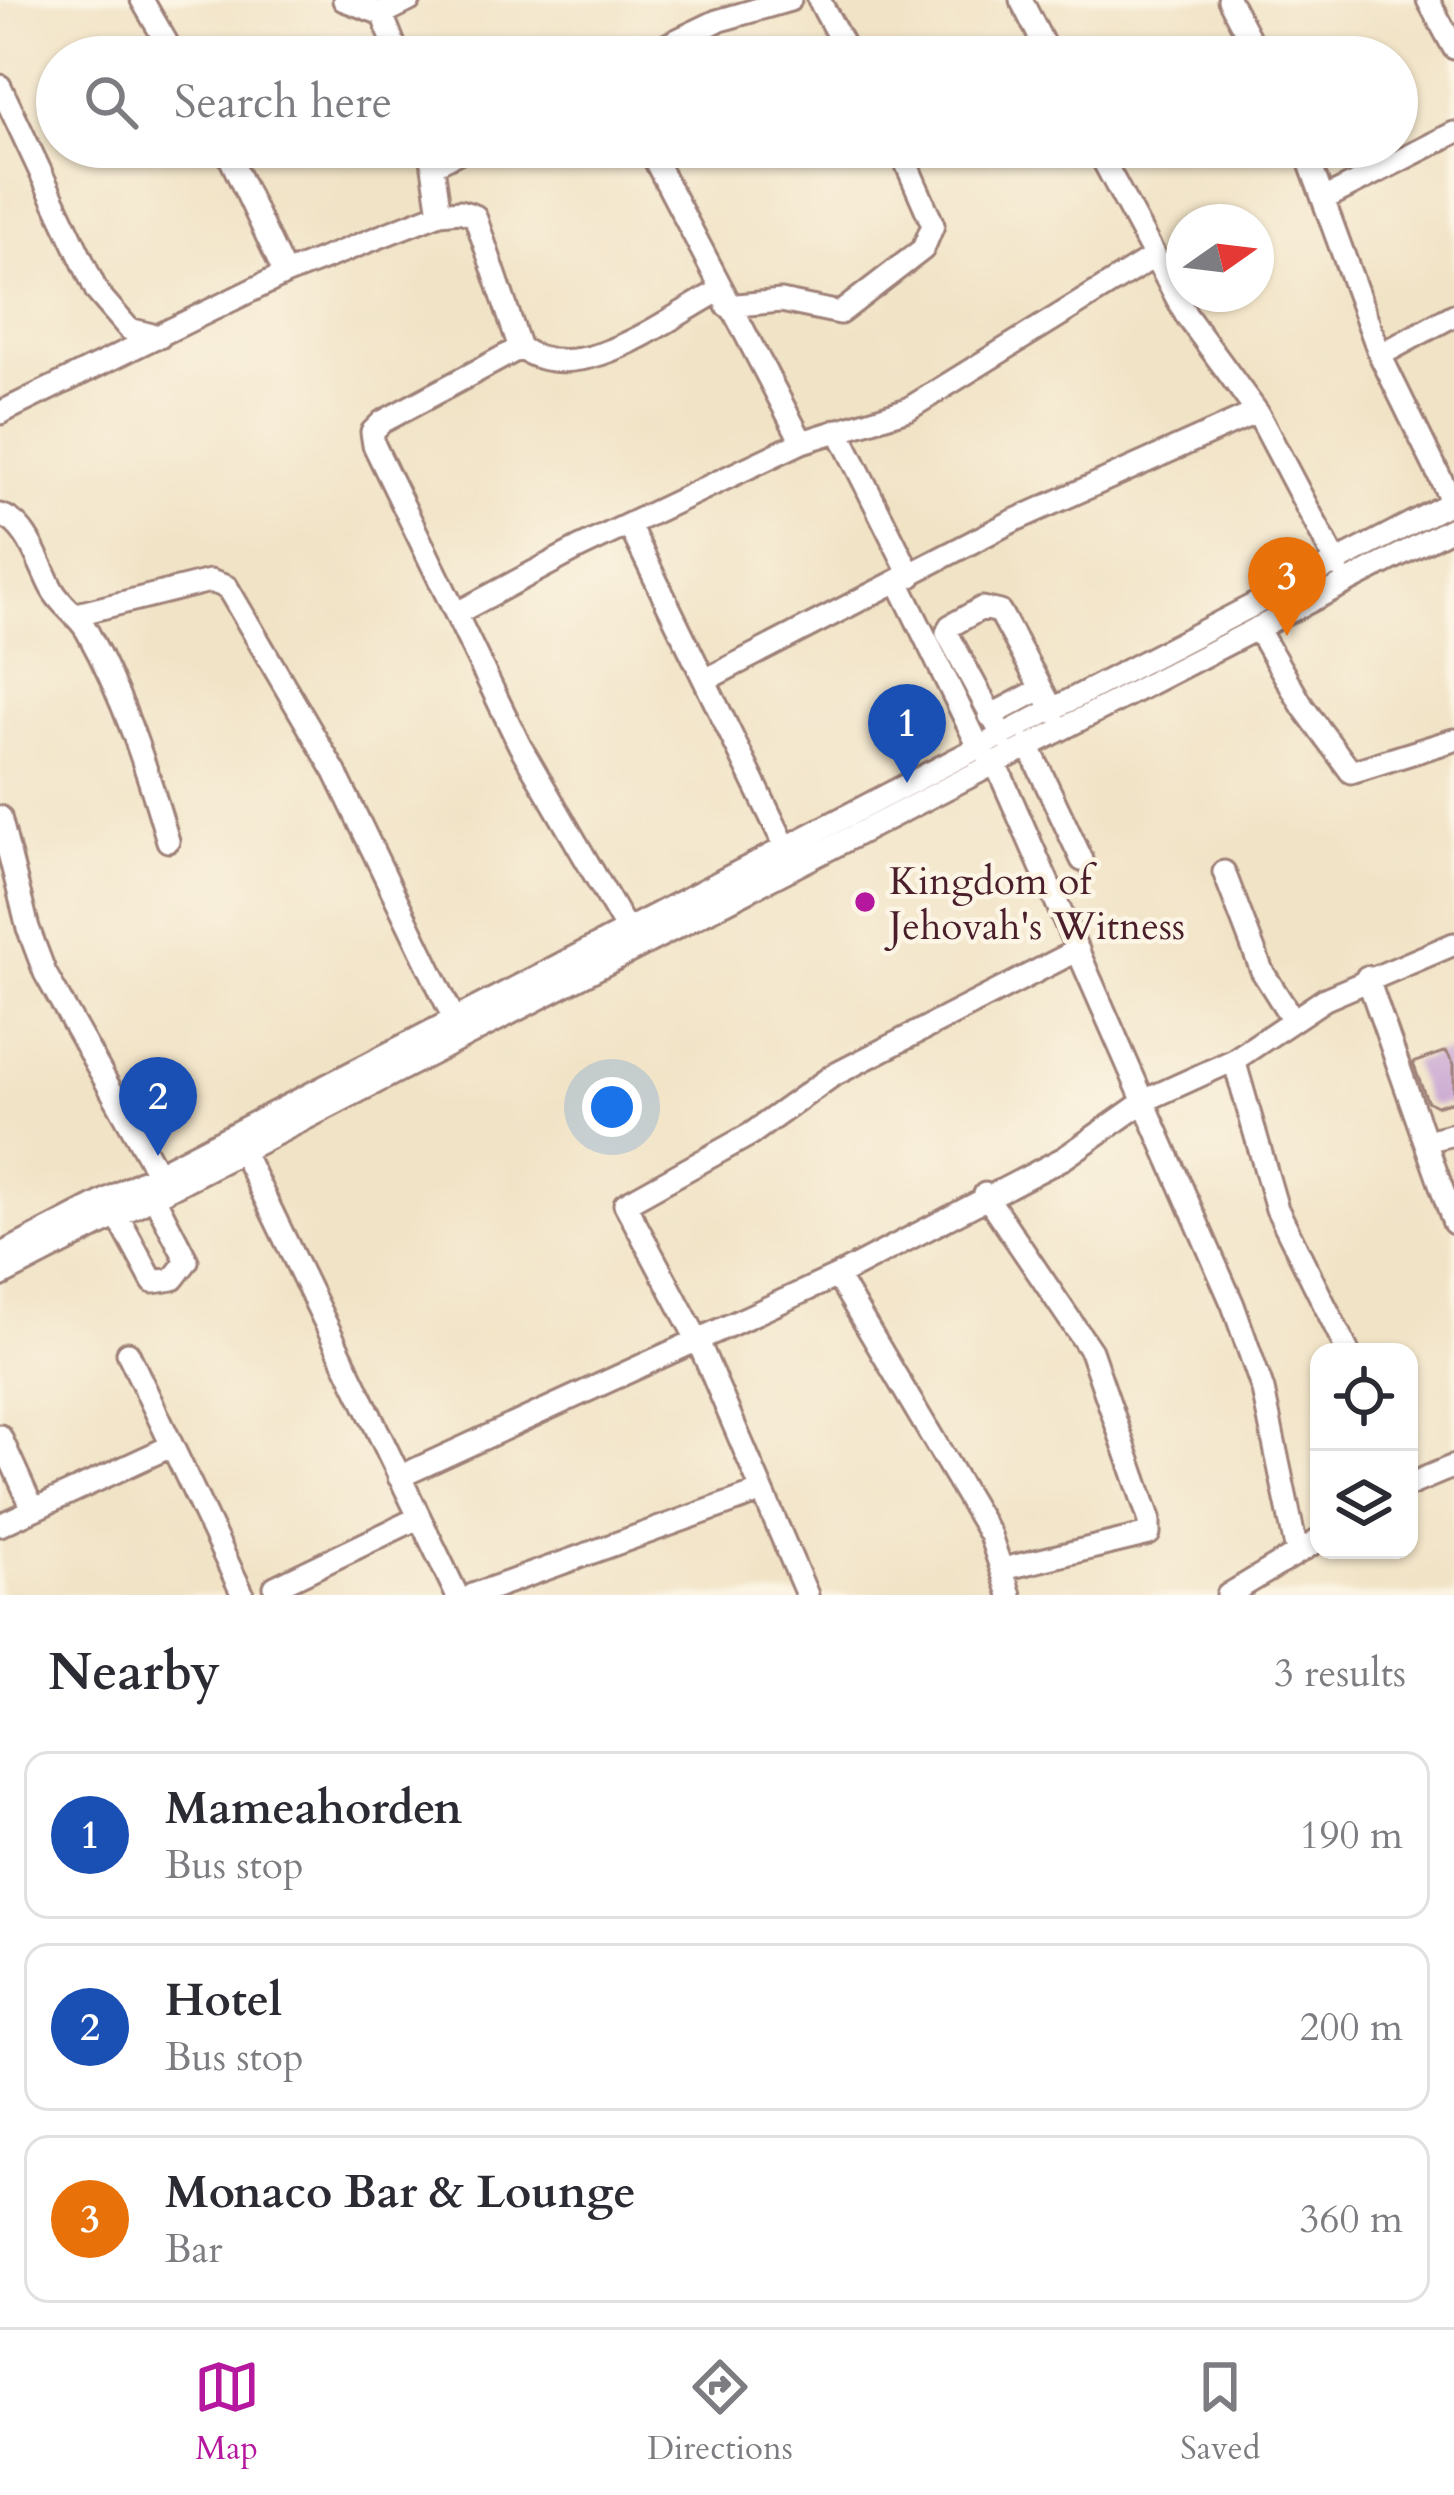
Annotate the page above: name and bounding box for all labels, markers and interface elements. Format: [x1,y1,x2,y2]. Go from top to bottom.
search box [36,36,1418,168]
icon: search [78,69,144,135]
text: Search here [174,72,392,133]
north arrow [1166,204,1274,312]
pin: 3 [1248,537,1326,636]
pin: 1 [868,684,946,783]
place label: Kingdom of Jehovah's Witness [884,855,1185,953]
marker: Kingdom of Jehovah's Witness [852,889,878,915]
pin: 2 [119,1057,197,1156]
your location [582,1077,642,1137]
map controls [1310,1343,1418,1559]
button: locate [1310,1343,1418,1451]
button: layers [1310,1451,1418,1559]
text: Nearby [48,1638,220,1708]
text: 3 results [1274,1647,1406,1700]
text: Mameahorden [165,1778,462,1839]
text: 1 [80,1809,100,1862]
text: 190 m [1300,1809,1403,1862]
text: Bus stop [165,1839,304,1892]
text: Hotel [165,1970,282,2031]
text: 2 [80,2001,100,2054]
text: 200 m [1300,2001,1403,2054]
text: Bus stop [165,2031,304,2084]
text: Monaco Bar & Lounge [165,2162,636,2223]
text: 3 [80,2193,100,2246]
text: 360 m [1300,2193,1403,2246]
text: Bar [165,2223,223,2276]
tab: Map [194,2354,260,2471]
tab: Directions [647,2354,793,2471]
tab: Saved [1180,2354,1260,2471]

